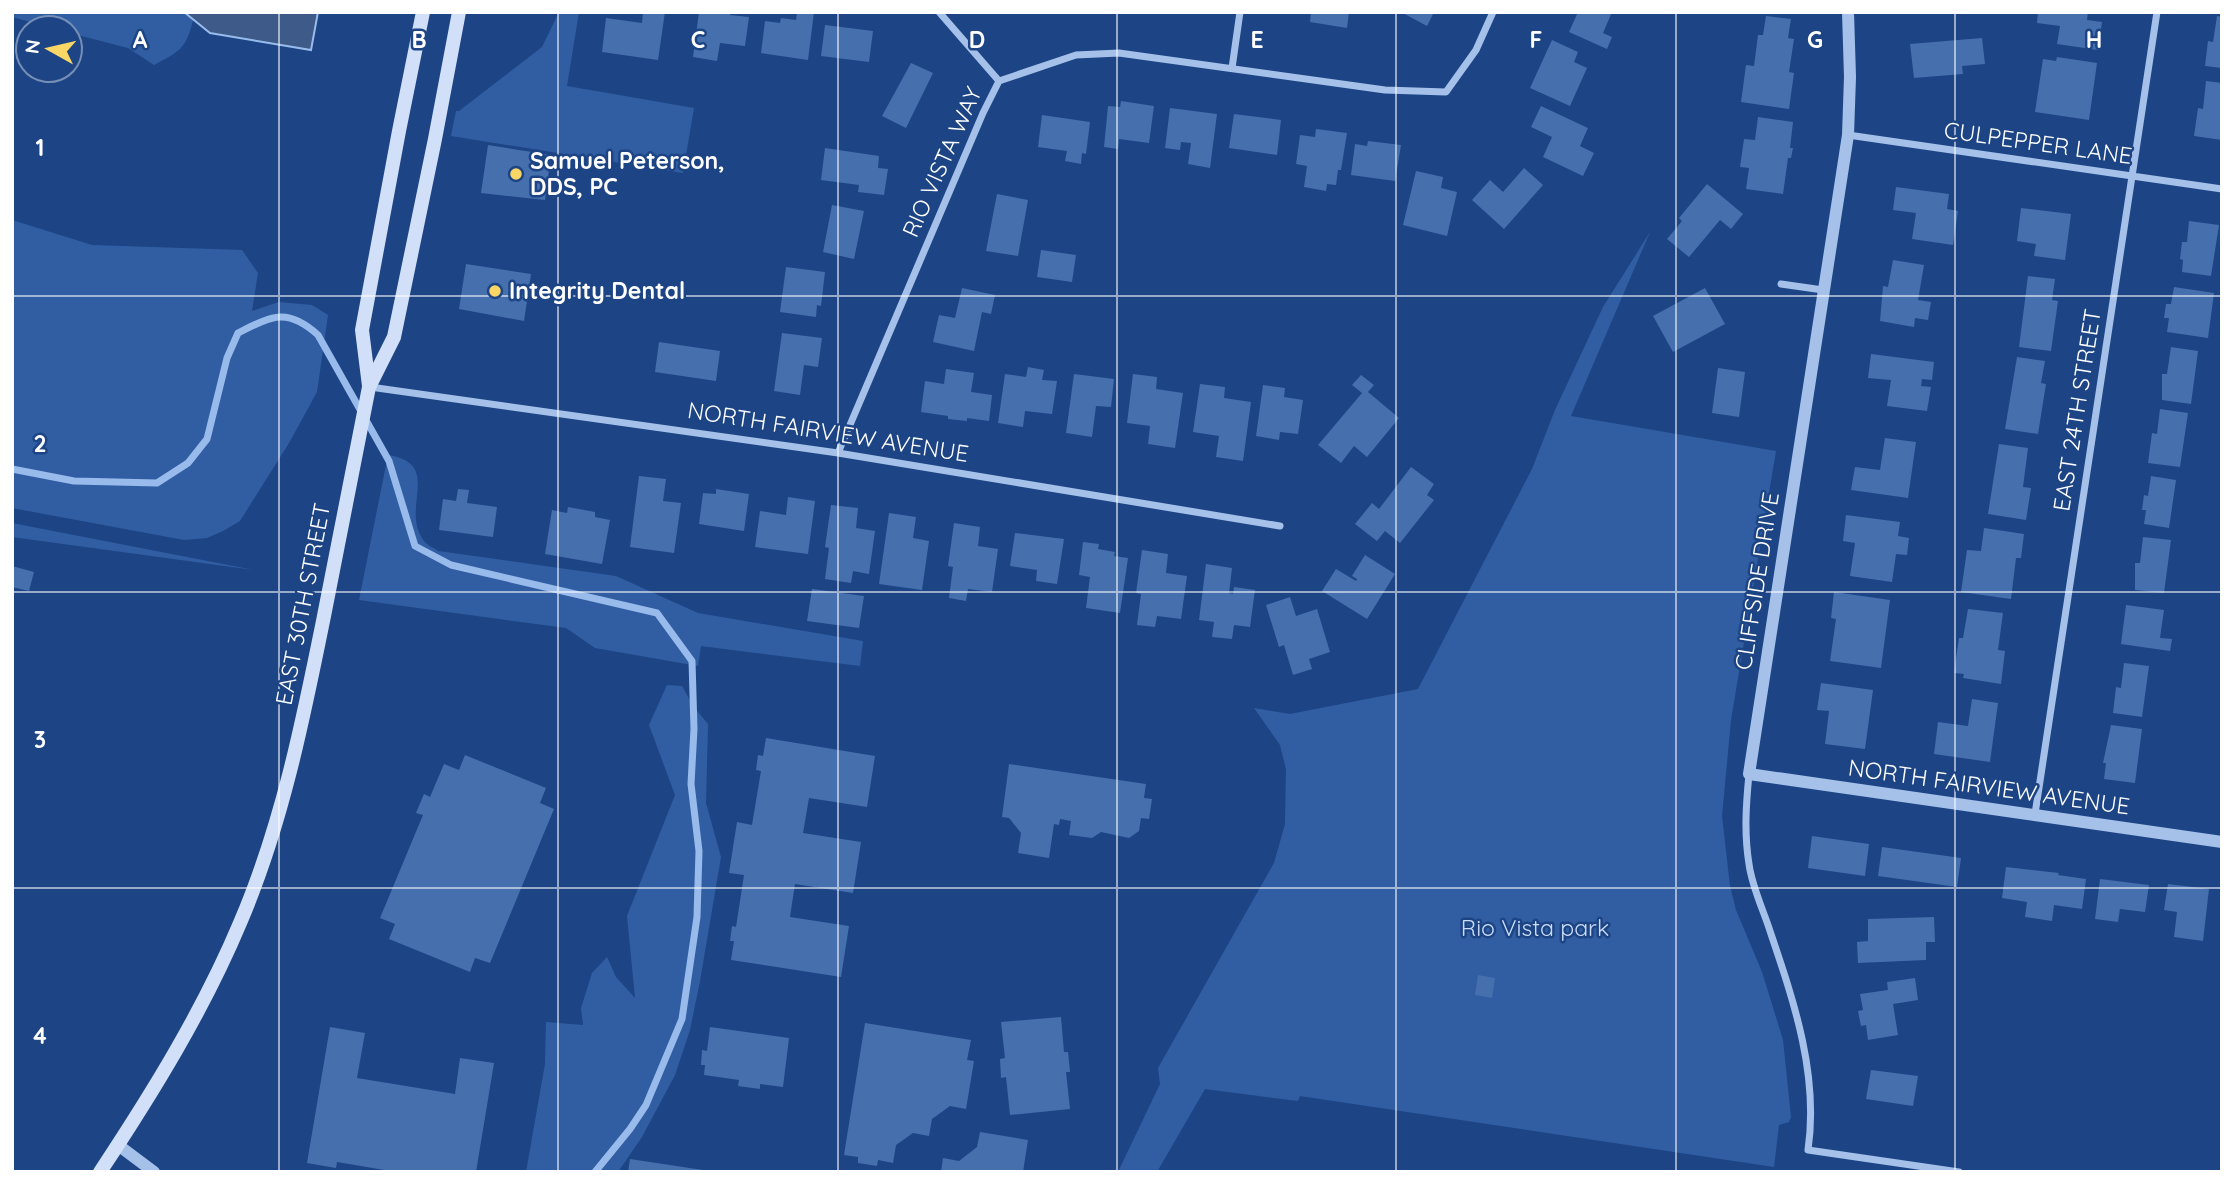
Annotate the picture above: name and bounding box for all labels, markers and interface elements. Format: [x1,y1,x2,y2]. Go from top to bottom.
north arrow [14,14,84,84]
text: A [133,25,148,54]
text: B [411,25,427,54]
text: C [691,25,705,54]
text: D [969,25,985,54]
text: E [1250,25,1264,54]
text: F [1530,25,1542,54]
text: G [1807,25,1823,54]
text: H [2086,25,2102,54]
text: N [19,38,45,55]
street label: RIO VISTA WAY [895,82,988,241]
street label: CULPEPPER LANE [1942,115,2134,170]
text: 1 [36,133,44,162]
place label: Samuel Peterson, DDS, PC [530,146,725,201]
marker: Samuel Peterson, DDS, PC [508,166,524,182]
place label: Integrity Dental [509,276,685,305]
marker: Integrity Dental [487,283,503,299]
street label: EAST 24TH STREET [2046,307,2107,513]
street label: NORTH FAIRVIEW AVENUE [686,395,971,468]
text: 2 [33,429,47,458]
street label: CLIFFSIDE DRIVE [1728,490,1785,672]
street label: EAST 30TH STREET [269,500,336,707]
text: 3 [34,725,46,754]
street label: NORTH FAIRVIEW AVENUE [1846,752,2132,821]
park label: Rio Vista park [1461,913,1609,942]
text: 4 [33,1021,47,1050]

